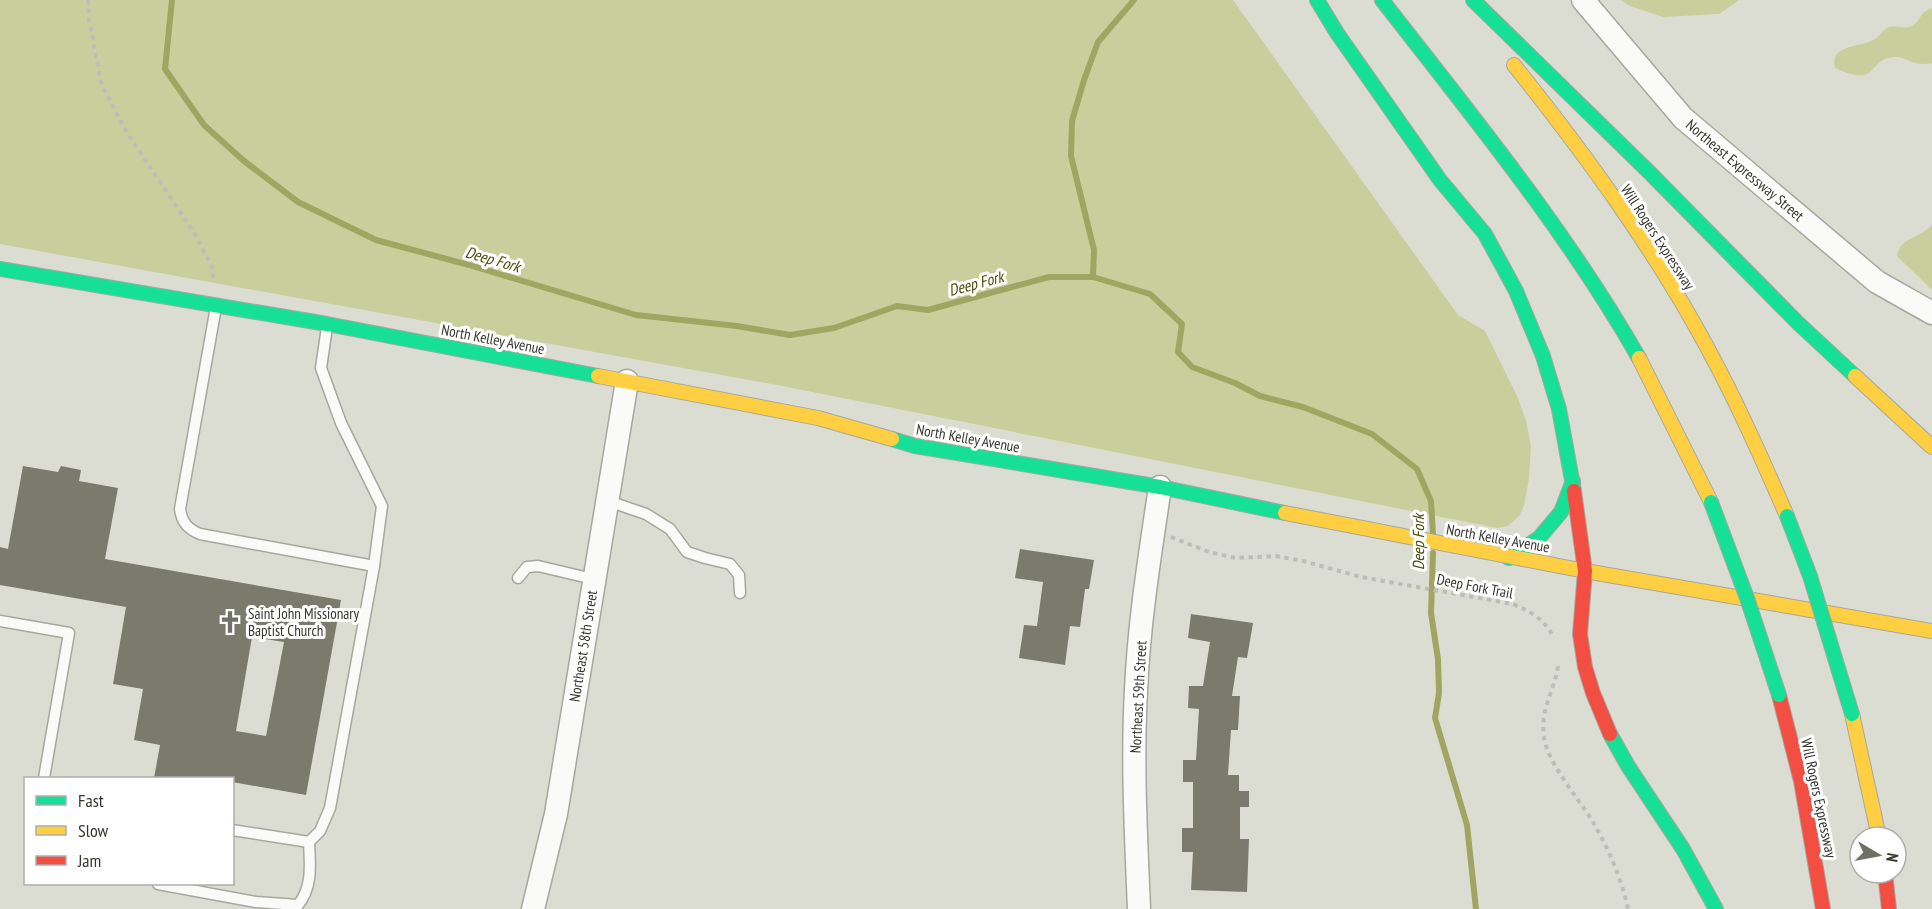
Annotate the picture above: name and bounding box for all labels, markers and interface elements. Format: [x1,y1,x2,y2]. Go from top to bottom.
street label: Northeast Expressway Street [1682,115,1808,225]
street label: Will Rogers Expressway [1617,181,1699,294]
water label: Deep Fork [463,242,524,277]
water label: Deep Fork [946,266,1007,300]
street label: North Kelley Avenue [440,320,546,358]
street label: North Kelley Avenue [915,420,1021,456]
water label: Deep Fork [1408,512,1428,570]
street label: North Kelley Avenue [1445,520,1551,556]
street label: Deep Fork Trail [1435,569,1515,603]
street label: Northeast 58th Street [565,589,601,703]
place label: Saint John Missionary Baptist Church [248,604,359,640]
church icon: Saint John Missionary Baptist Church [217,609,243,635]
street label: Northeast 59th Street [1126,640,1150,754]
street label: Will Rogers Expressway [1797,736,1841,860]
legend [24,777,234,885]
text: Fast [78,789,104,812]
text: Slow [78,819,109,842]
north arrow [1848,825,1908,885]
text: Jam [77,849,101,872]
text: N [1882,852,1903,864]

